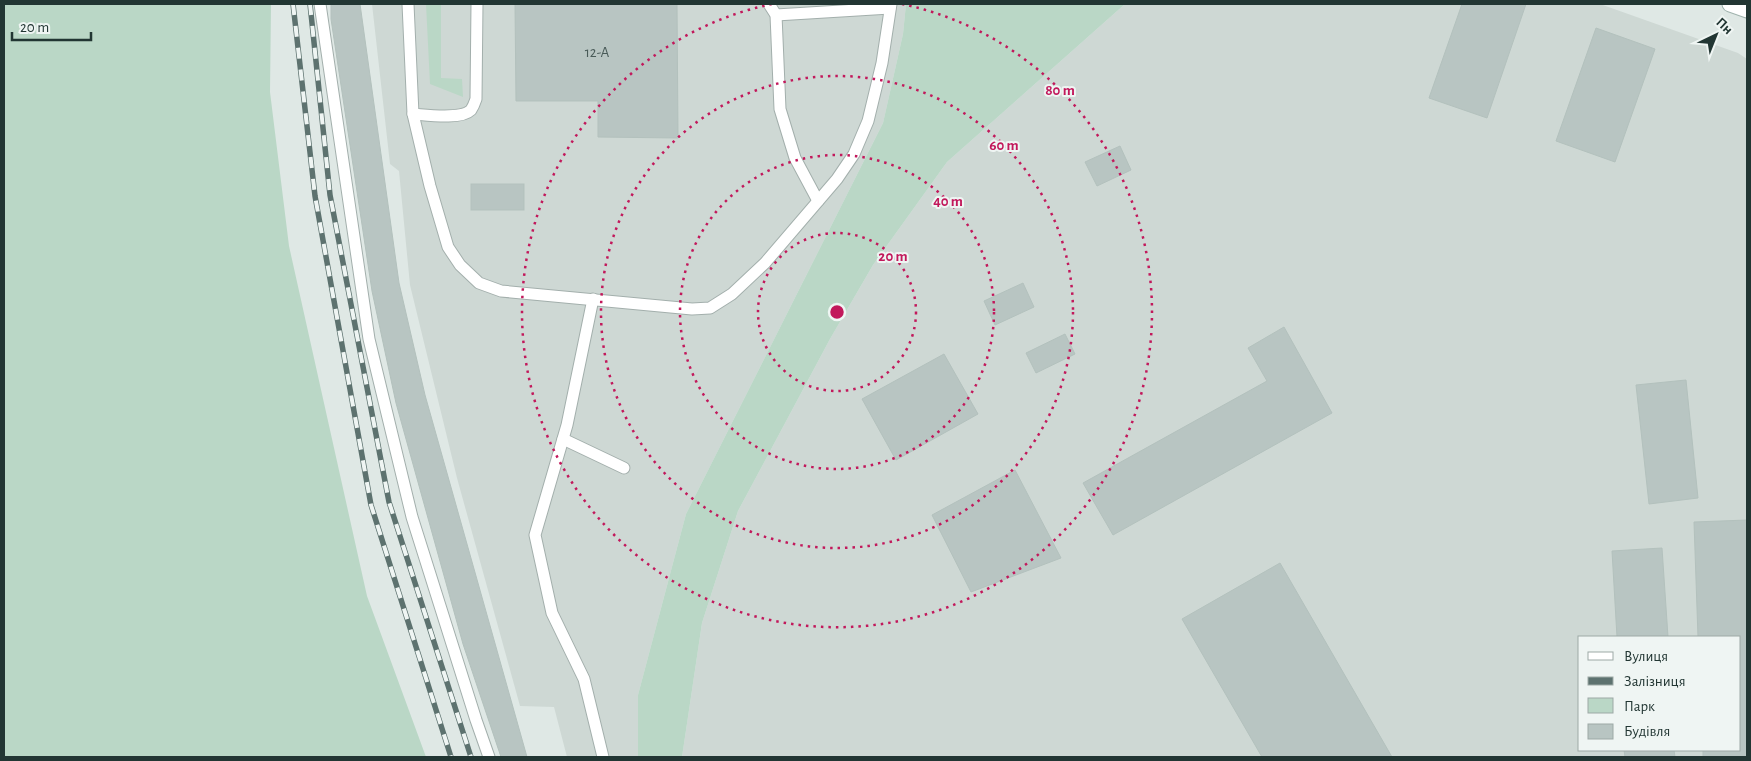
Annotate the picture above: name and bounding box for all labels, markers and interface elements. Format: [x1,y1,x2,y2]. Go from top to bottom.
scale bar [12,10,91,42]
north arrow [1691,10,1741,60]
text: Пн [1713,15,1735,37]
text: 20 m [20,20,49,35]
house number: 12-А [585,45,610,60]
text: 80 m [1045,83,1075,98]
text: 60 m [989,138,1019,153]
text: 40 m [933,194,963,209]
text: 20 m [878,249,908,264]
centre of rings [828,303,846,321]
legend [1578,636,1741,751]
text: Вулиця [1624,649,1668,664]
text: Залізниця [1624,674,1685,689]
text: Парк [1624,699,1655,714]
text: Будівля [1624,724,1670,739]

